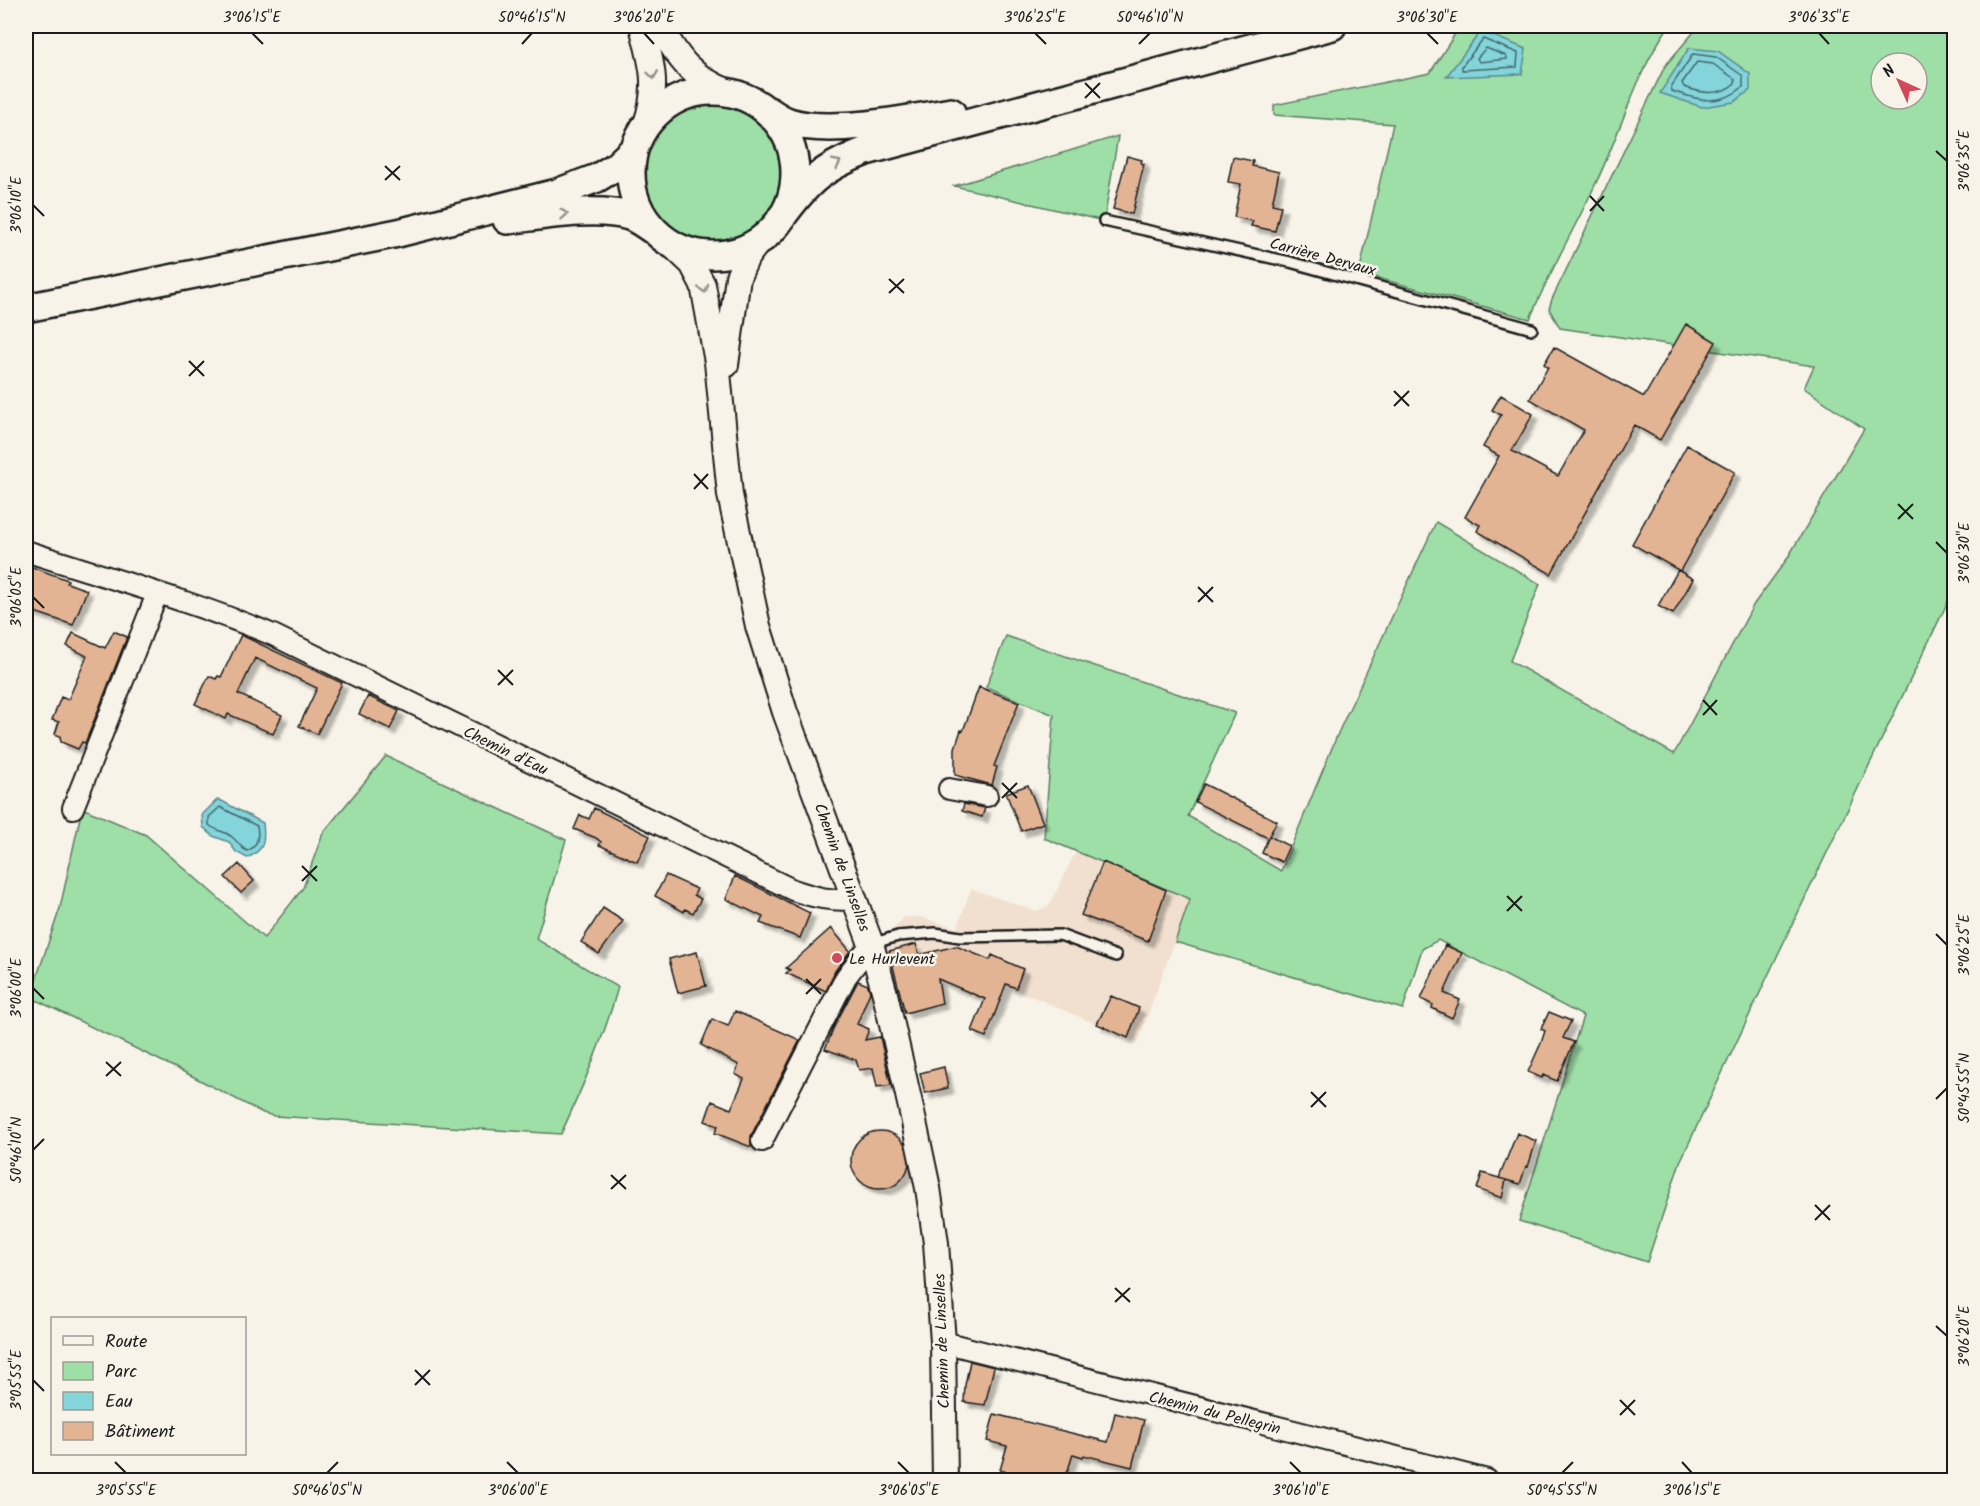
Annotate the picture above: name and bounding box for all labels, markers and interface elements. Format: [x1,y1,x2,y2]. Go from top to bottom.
text: 3°06'15"E [223,6,282,30]
text: 50°46'15"N [498,6,566,30]
text: 3°06'20"E [613,6,676,30]
text: 3°06'25"E [1004,6,1067,30]
text: 50°46'10"N [1117,6,1183,30]
text: 3°06'30"E [1396,6,1459,30]
text: 3°06'35"E [1788,6,1851,30]
north arrow [1869,51,1929,111]
text: N [1877,59,1902,84]
one-way arrow [646,70,658,80]
text: 3°06'35"E [1953,129,1977,192]
one-way arrow [831,159,842,171]
text: 3°06'10"E [5,175,29,234]
one-way arrow [559,208,569,221]
street label: Carrière Dervaux [1267,231,1380,284]
one-way arrow [697,283,709,294]
text: 3°06'30"E [1953,521,1977,584]
text: 3°06'05"E [5,565,29,627]
street label: Chemin d'Eau [459,720,552,783]
street label: Chemin de Linselles [807,800,877,936]
text: 3°06'25"E [1953,913,1977,976]
place label: Le Hurlevent [849,947,936,972]
marker: Le Hurlevent [830,951,844,965]
text: 3°06'00"E [5,957,29,1018]
text: 50°45'55"N [1953,1053,1977,1123]
text: 50°46'10"N [5,1117,29,1183]
street label: Chemin de Linselles [928,1273,957,1409]
text: 3°06'20"E [1953,1304,1977,1367]
legend [51,1317,246,1455]
text: Route [105,1328,147,1357]
text: 3°05'55"E [5,1348,29,1411]
text: Parc [105,1358,137,1387]
street label: Chemin du Pellegrin [1146,1385,1283,1442]
text: Eau [105,1388,133,1417]
text: Bâtiment [105,1418,176,1447]
text: 3°05'55"E [95,1479,158,1503]
text: 50°46'05"N [292,1479,362,1503]
text: 3°06'00"E [488,1479,549,1503]
text: 3°06'05"E [879,1479,941,1503]
text: 3°06'10"E [1272,1479,1331,1503]
text: 50°45'55"N [1527,1479,1597,1503]
text: 3°06'15"E [1663,1479,1722,1503]

